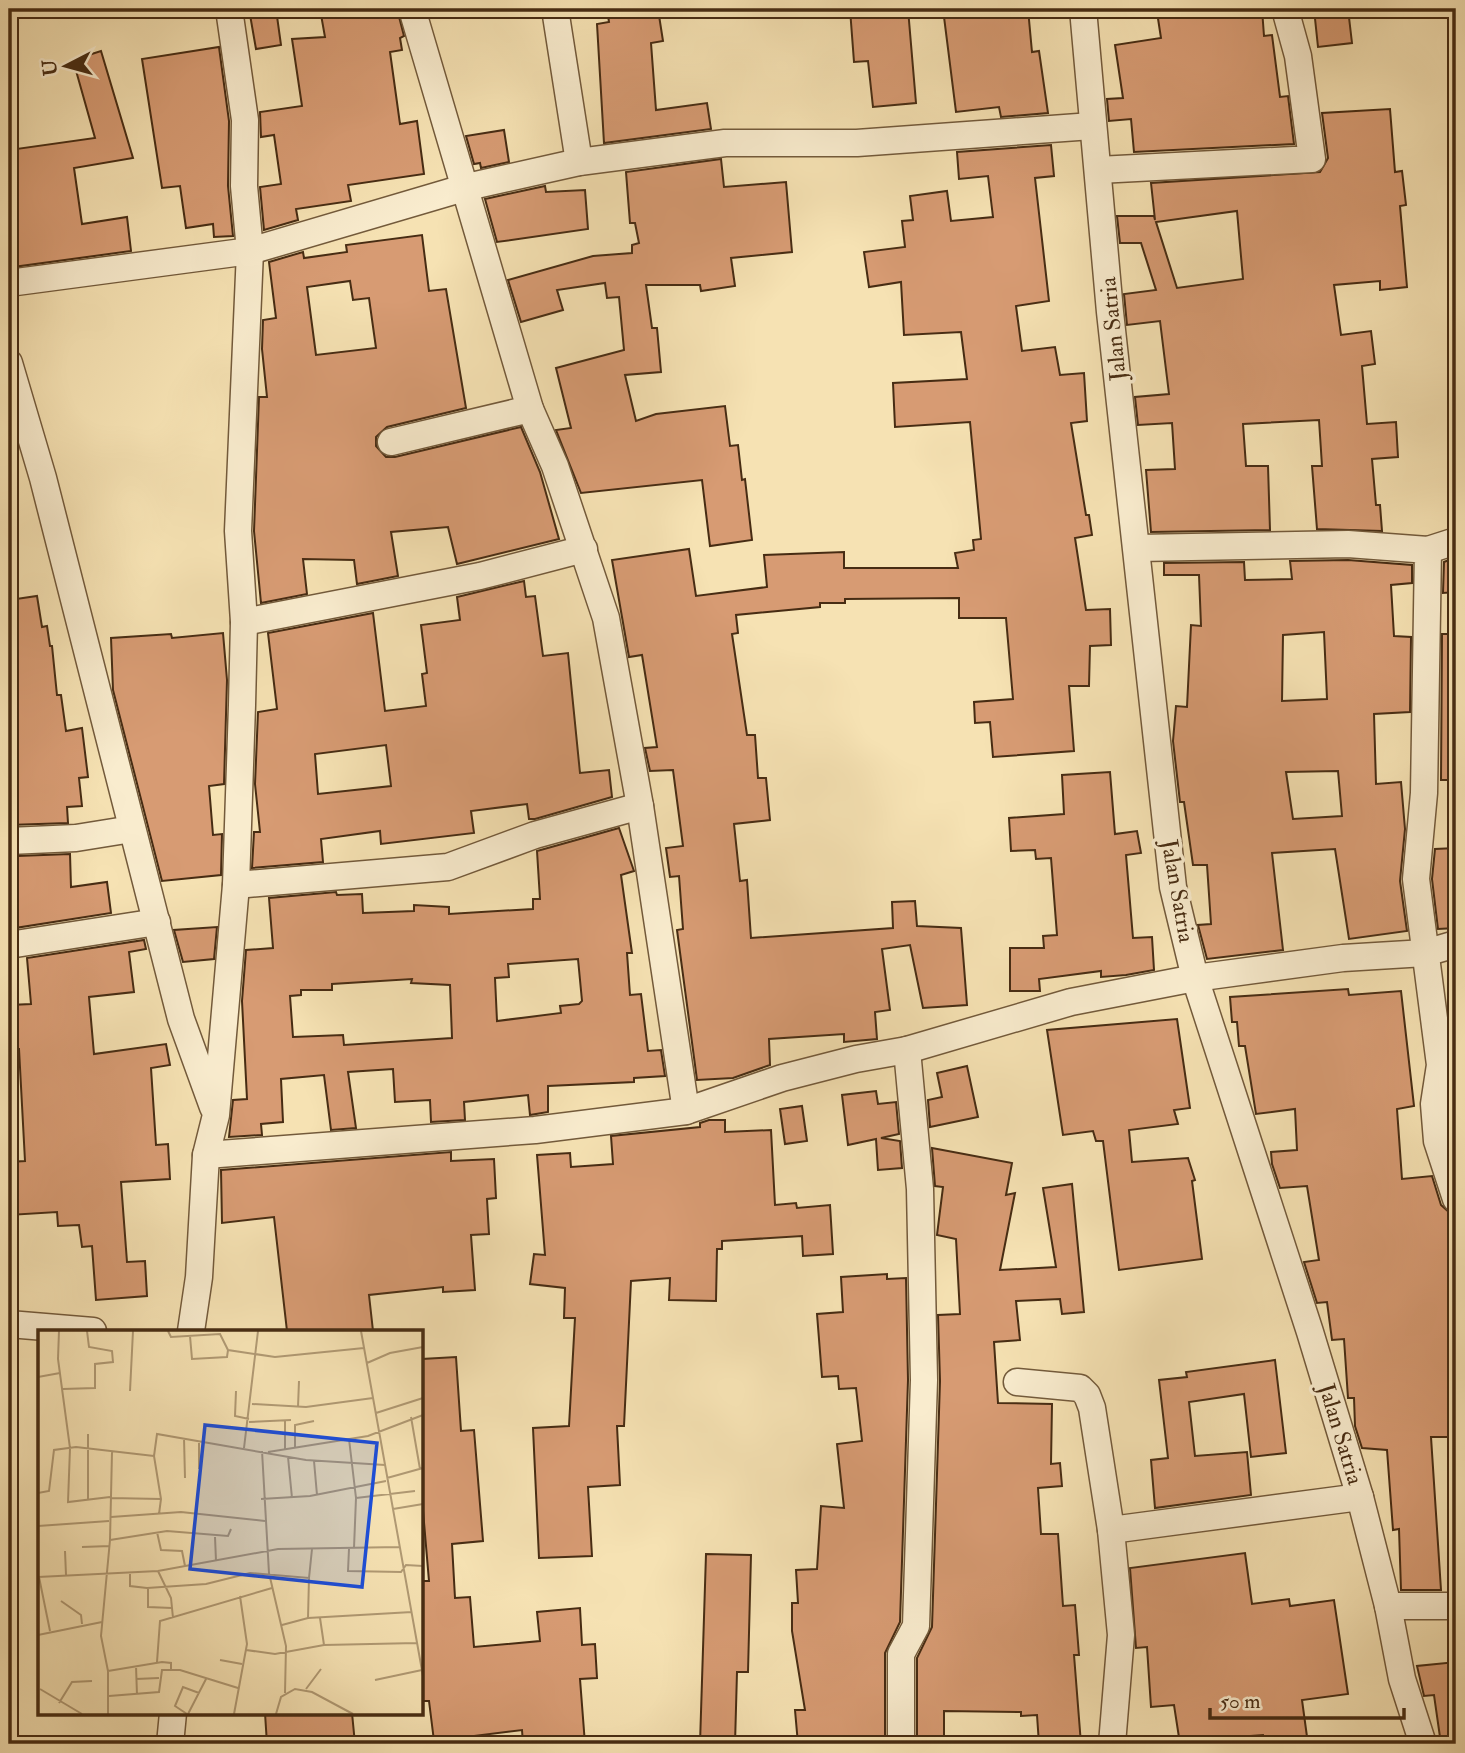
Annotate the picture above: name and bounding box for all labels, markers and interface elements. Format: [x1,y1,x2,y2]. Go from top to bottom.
north arrow [32,32,102,102]
text: U [37,58,63,77]
street label: Jalan Satria [1093,275,1133,383]
street label: Jalan Satria [1155,836,1201,945]
inset map [38,1330,424,1714]
street label: Jalan Satria [1312,1379,1370,1489]
scale bar [1210,1676,1404,1720]
text: 50 m [1220,1688,1261,1715]

